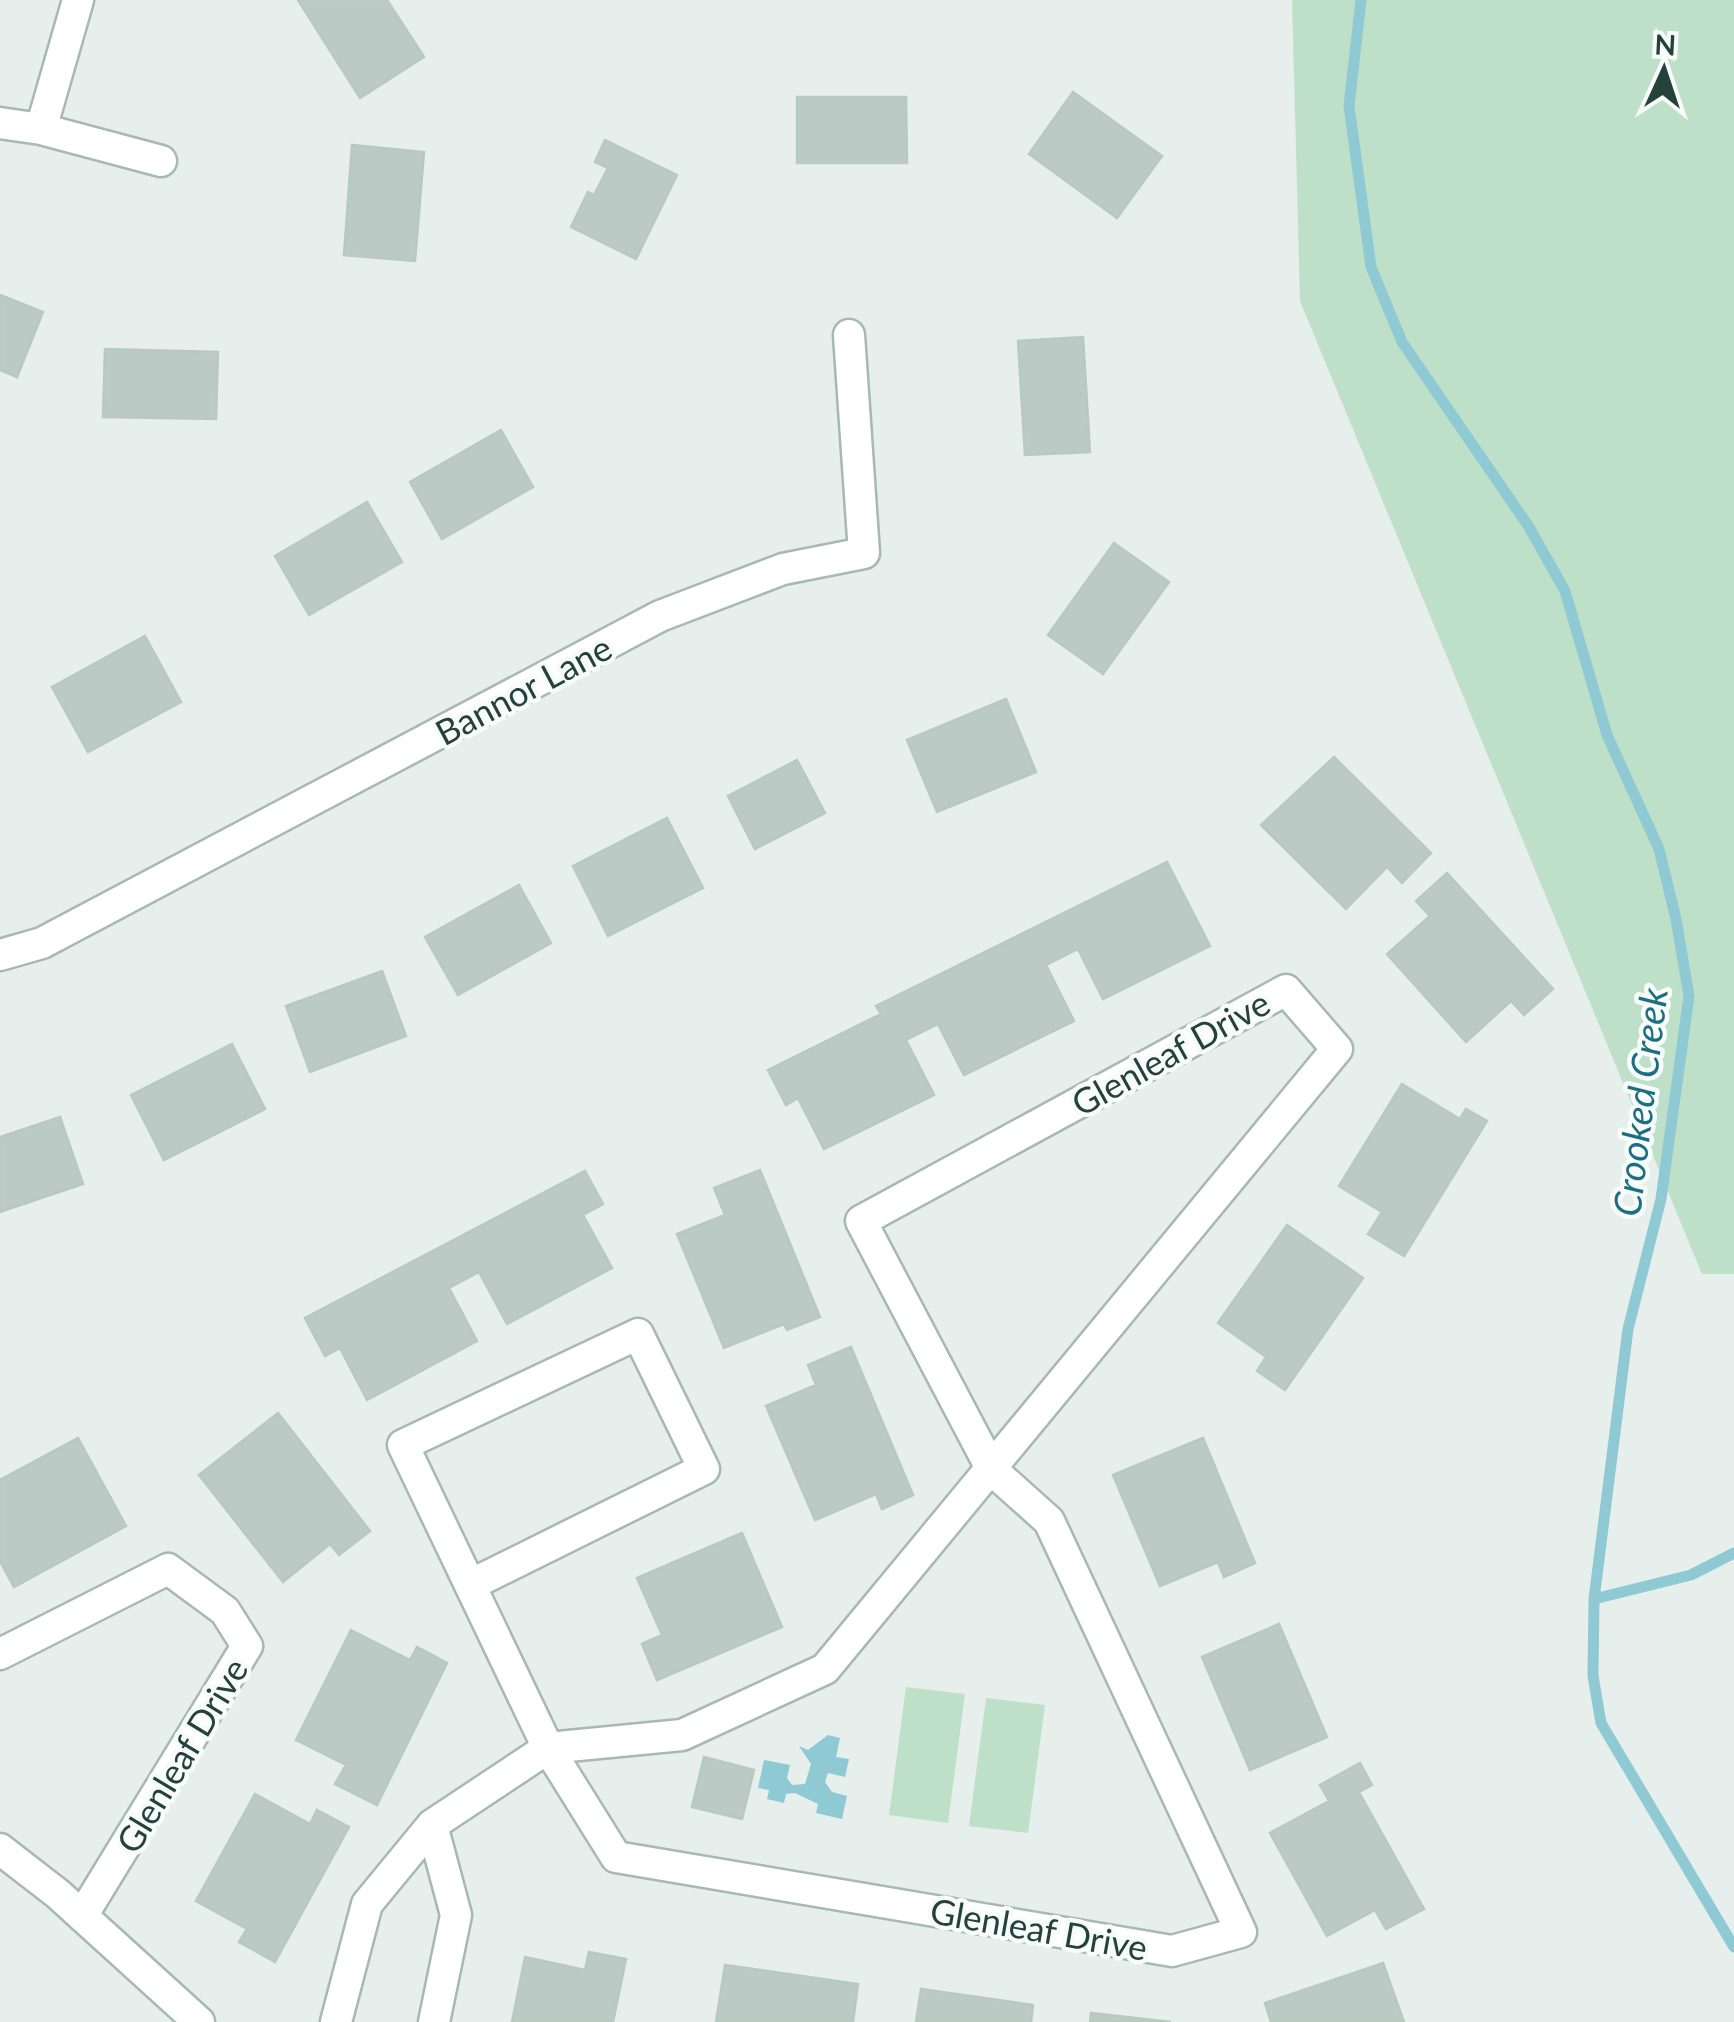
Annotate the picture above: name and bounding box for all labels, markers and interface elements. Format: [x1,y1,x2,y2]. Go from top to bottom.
north arrow [1614,20,1714,120]
text: N [1654,26,1677,62]
street label: Bannor Lane [428,625,618,753]
street label: Glenleaf Drive [1064,980,1276,1124]
water label: Crooked Creek [1602,984,1676,1219]
street label: Glenleaf Drive [106,1650,256,1860]
street label: Glenleaf Drive [927,1888,1151,1968]

